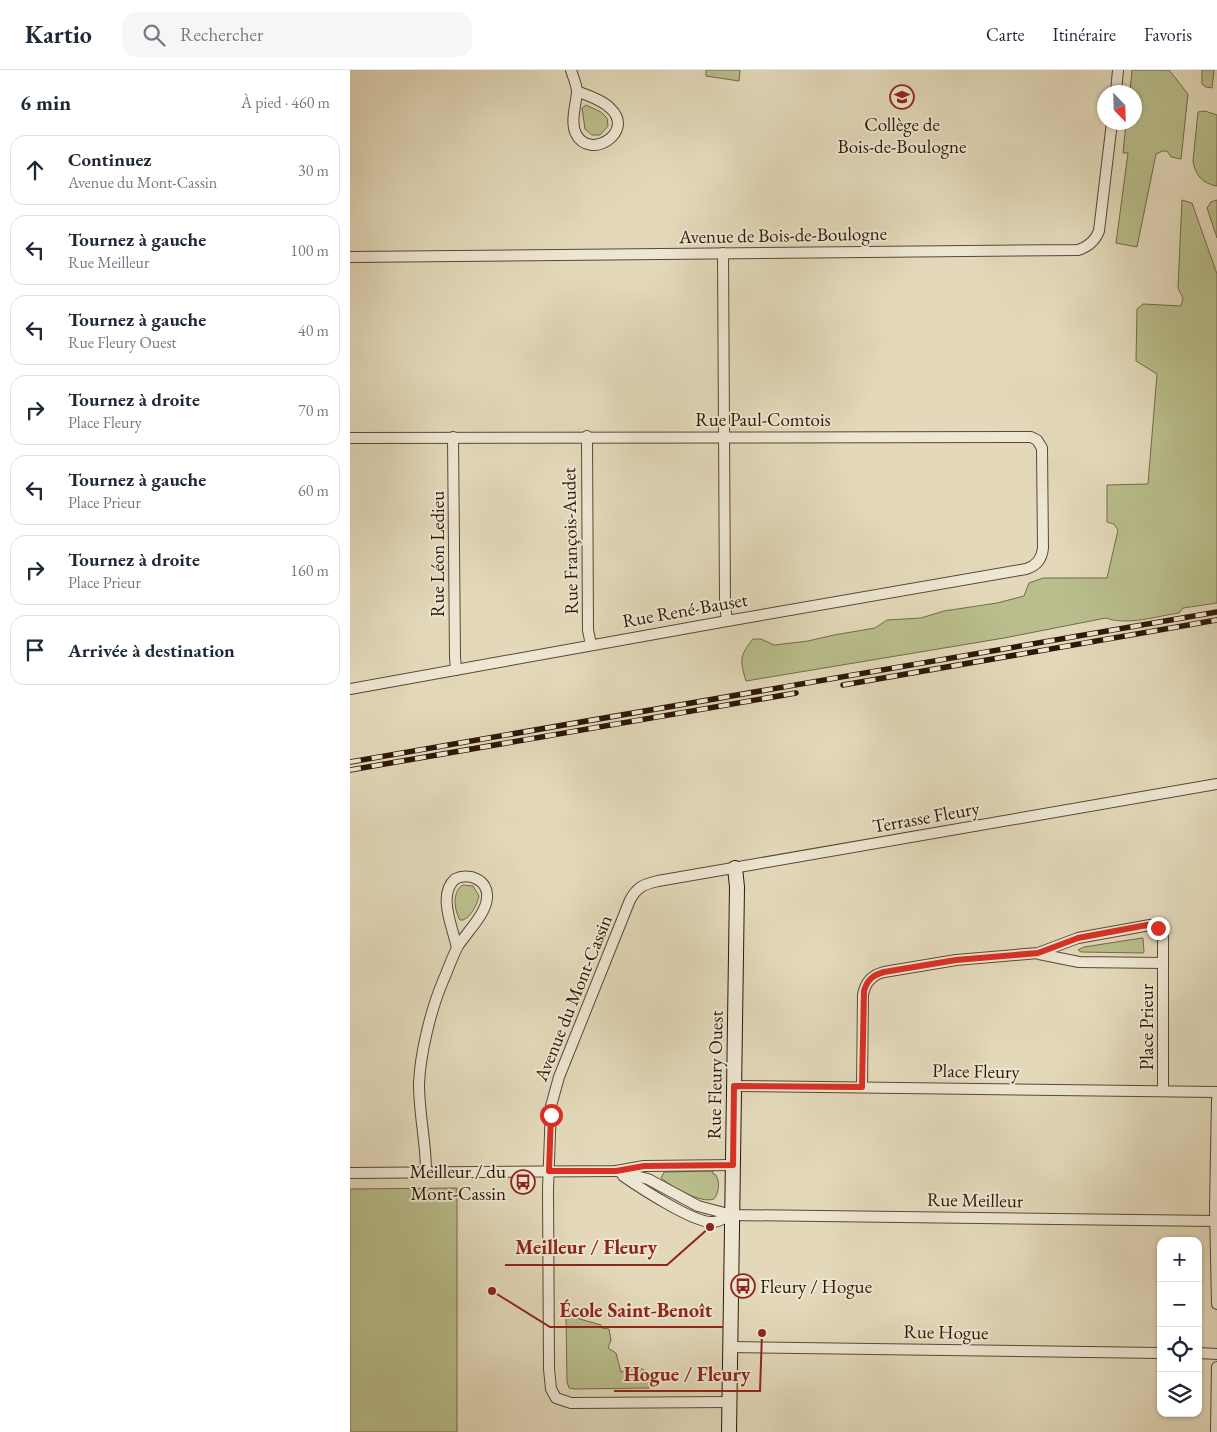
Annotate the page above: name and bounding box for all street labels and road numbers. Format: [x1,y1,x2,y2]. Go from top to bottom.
street label: Avenue de Bois-de-Boulogne [678,221,887,249]
street label: Rue Paul-Comtois [695,407,831,432]
street label: Rue François-Audet [556,467,584,615]
street label: Rue Léon Ledieu [425,491,450,617]
street label: Rue René-Bauset [620,587,750,633]
street label: Terrasse Fleury [871,795,982,839]
street label: Avenue du Mont-Cassin [528,911,618,1086]
street label: Place Prieur [1134,983,1159,1070]
street label: Rue Fleury Ouest [701,1010,729,1140]
street label: Place Fleury [932,1058,1021,1084]
street label: Rue Meilleur [927,1187,1024,1213]
street label: Rue Hogue [903,1319,989,1345]

